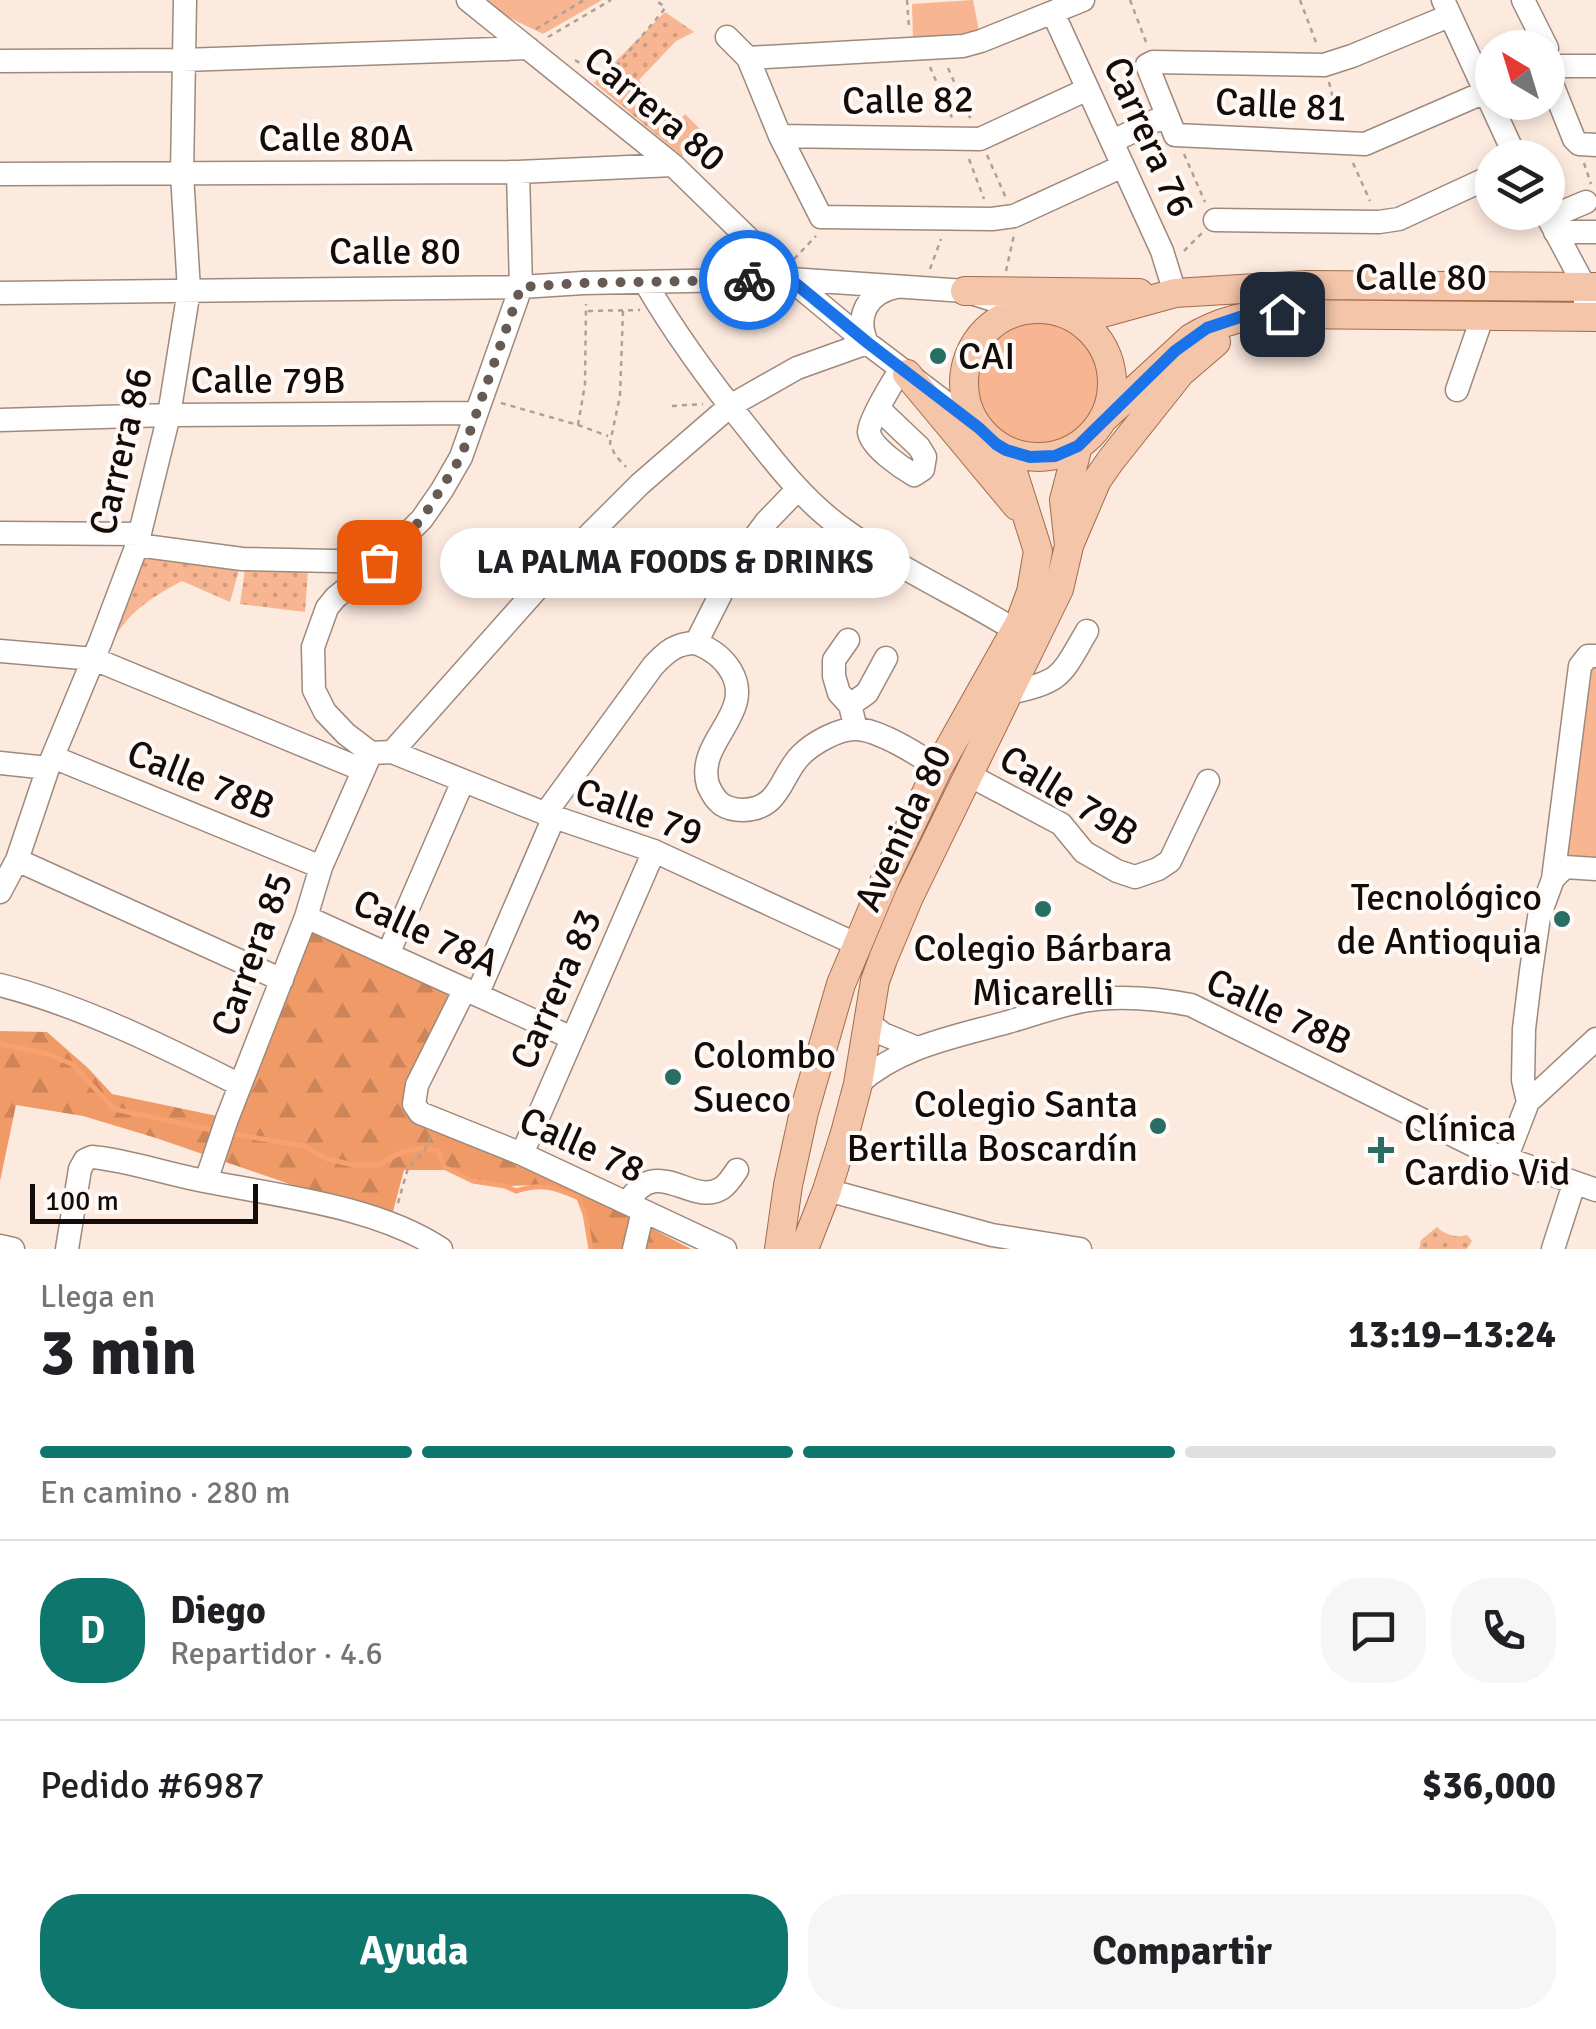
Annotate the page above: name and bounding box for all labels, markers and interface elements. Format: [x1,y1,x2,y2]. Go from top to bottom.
north arrow [1475,30,1565,120]
map controls [1475,30,1565,230]
street label: Carrera 80 [575,36,735,182]
street label: Carrera 76 [1093,50,1205,224]
street label: Calle 82 [842,75,974,125]
street label: Calle 81 [1214,78,1348,132]
street label: Calle 80A [258,115,414,162]
button: layers [1475,140,1565,230]
street label: Calle 80 [329,228,461,275]
courier [699,230,799,330]
icon: bike [722,253,777,308]
street label: Calle 80 [1355,254,1487,301]
pin [1240,272,1325,357]
icon: home [1255,287,1310,342]
place label: CAI [958,333,1015,380]
marker: CAI [927,345,949,367]
street label: Calle 79B [191,357,345,404]
street label: Carrera 86 [79,363,163,539]
pin [337,520,422,605]
callout: LA PALMA FOODS & DRINKS [439,527,909,597]
icon: bag [352,535,407,590]
text: LA PALMA FOODS & DRINKS [476,543,874,582]
street label: Calle 78B [120,729,282,831]
street label: Calle 79B [991,735,1147,857]
street label: Avenida 80 [844,737,962,919]
street label: Calle 79 [569,767,709,857]
street label: Carrera 85 [201,866,303,1042]
place label: Tecnológico de Antioquia [1337,874,1542,965]
street label: Calle 78A [346,879,506,987]
marker: Colegio Bárbara Micarelli [1032,898,1054,920]
street label: Carrera 83 [500,902,612,1076]
marker: Tecnológico de Antioquia [1551,908,1573,930]
place label: Colegio Bárbara Micarelli [913,925,1173,1016]
street label: Calle 78B [1199,958,1359,1066]
place label: Colombo Sueco [693,1032,836,1123]
marker: Colombo Sueco [662,1066,684,1088]
place label: Colegio Santa Bertilla Boscardín [847,1081,1138,1172]
street label: Calle 78 [512,1097,652,1193]
place label: Clínica Cardio Vid [1404,1105,1570,1196]
marker: Colegio Santa Bertilla Boscardín [1147,1115,1169,1137]
marker: Clínica Cardio Vid [1368,1137,1394,1163]
scale bar [30,1179,258,1224]
text: 100 m [45,1184,119,1218]
text: Llega en [40,1277,155,1316]
text: 13:19–13:24 [1348,1311,1556,1358]
text: 3 min [40,1313,197,1393]
text: En camino · 280 m [40,1473,290,1512]
button: chat [1321,1578,1426,1683]
button: phone [1451,1578,1556,1683]
text: Diego [170,1587,266,1634]
text: D [80,1607,105,1654]
text: Repartidor · 4.6 [170,1634,383,1673]
text: Pedido #6987 [40,1762,265,1809]
text: $36,000 [1422,1762,1556,1809]
button: Ayuda [40,1894,788,2009]
button: Compartir [808,1894,1556,2009]

